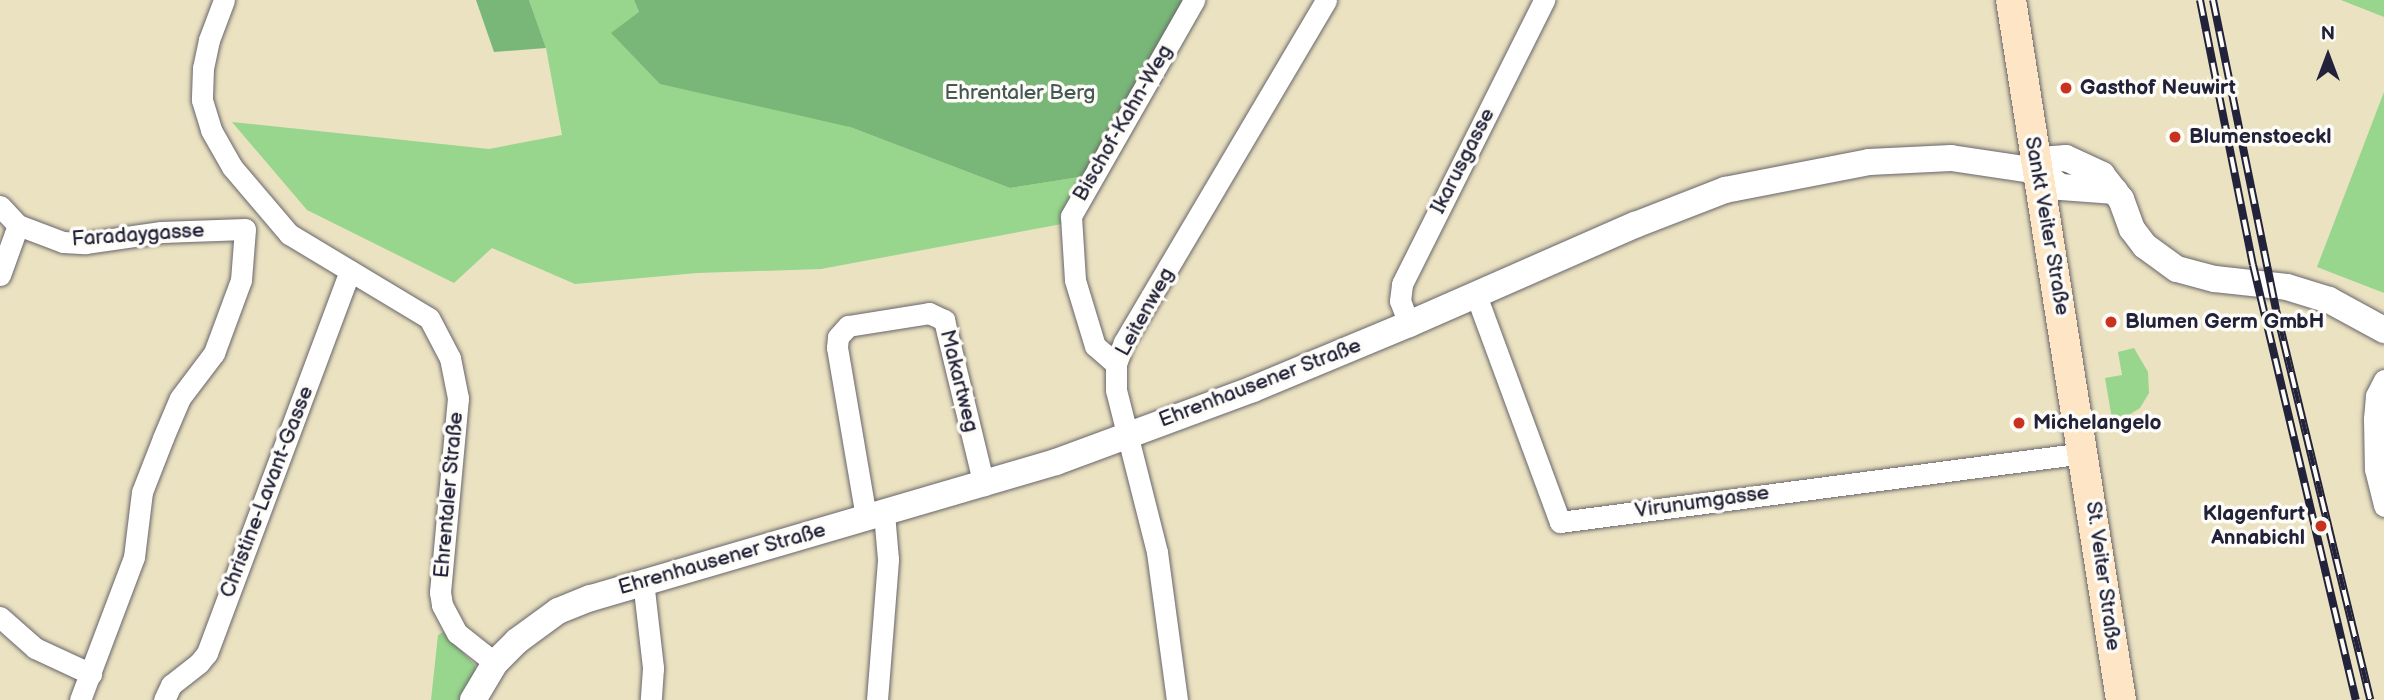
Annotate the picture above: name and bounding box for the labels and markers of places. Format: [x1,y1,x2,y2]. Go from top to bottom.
place label: Gasthof Neuwirt [2080,75,2236,101]
marker: Gasthof Neuwirt [2058,80,2074,96]
place label: Blumenstoeckl [2189,124,2331,150]
marker: Blumenstoeckl [2167,129,2183,145]
place label: Blumen Germ GmbH [2125,309,2324,335]
marker: Blumen Germ GmbH [2103,314,2119,330]
place label: Michelangelo [2033,410,2162,436]
marker: Michelangelo [2011,415,2027,431]
place label: Klagenfurt Annabichl [2203,501,2305,551]
marker: Klagenfurt Annabichl [2311,516,2331,536]

